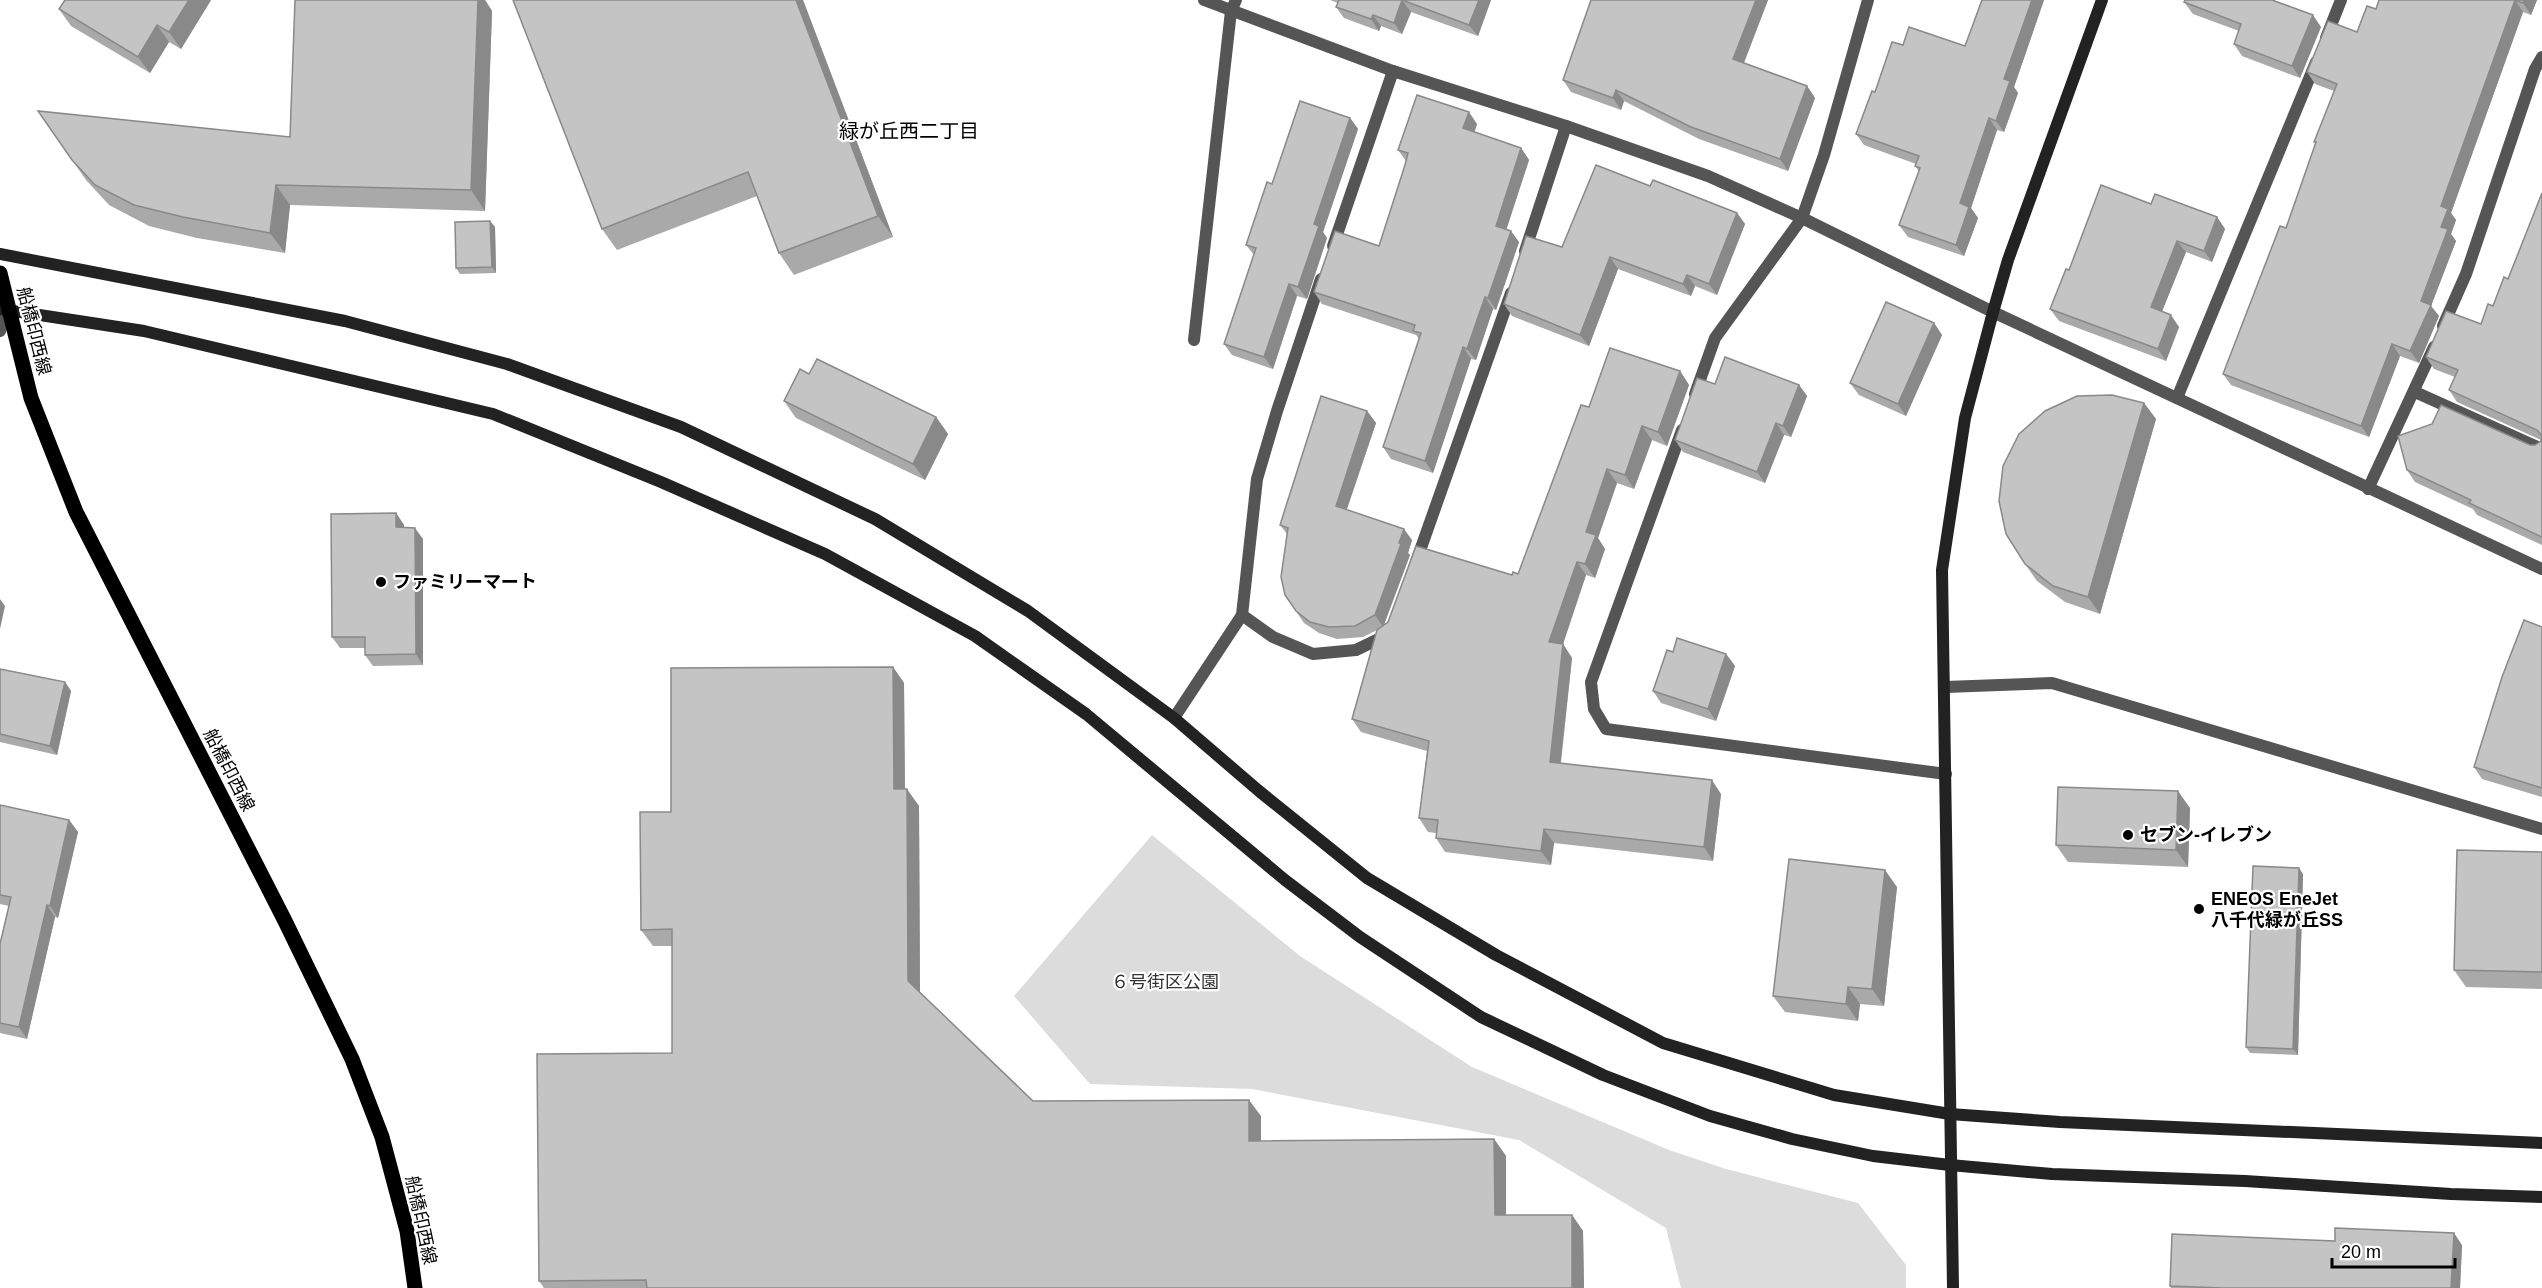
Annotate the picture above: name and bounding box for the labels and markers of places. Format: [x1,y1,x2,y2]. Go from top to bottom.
place label: ファミリーマート [393,572,537,592]
marker: ファミリーマート [374,575,388,589]
place label: セブン-イレブン [2140,825,2272,845]
marker: セブン-イレブン [2121,828,2135,842]
place label: ENEOS EneJet 八千代緑が丘SS [2211,889,2343,930]
marker: ENEOS EneJet 八千代緑が丘SS [2192,902,2206,916]

